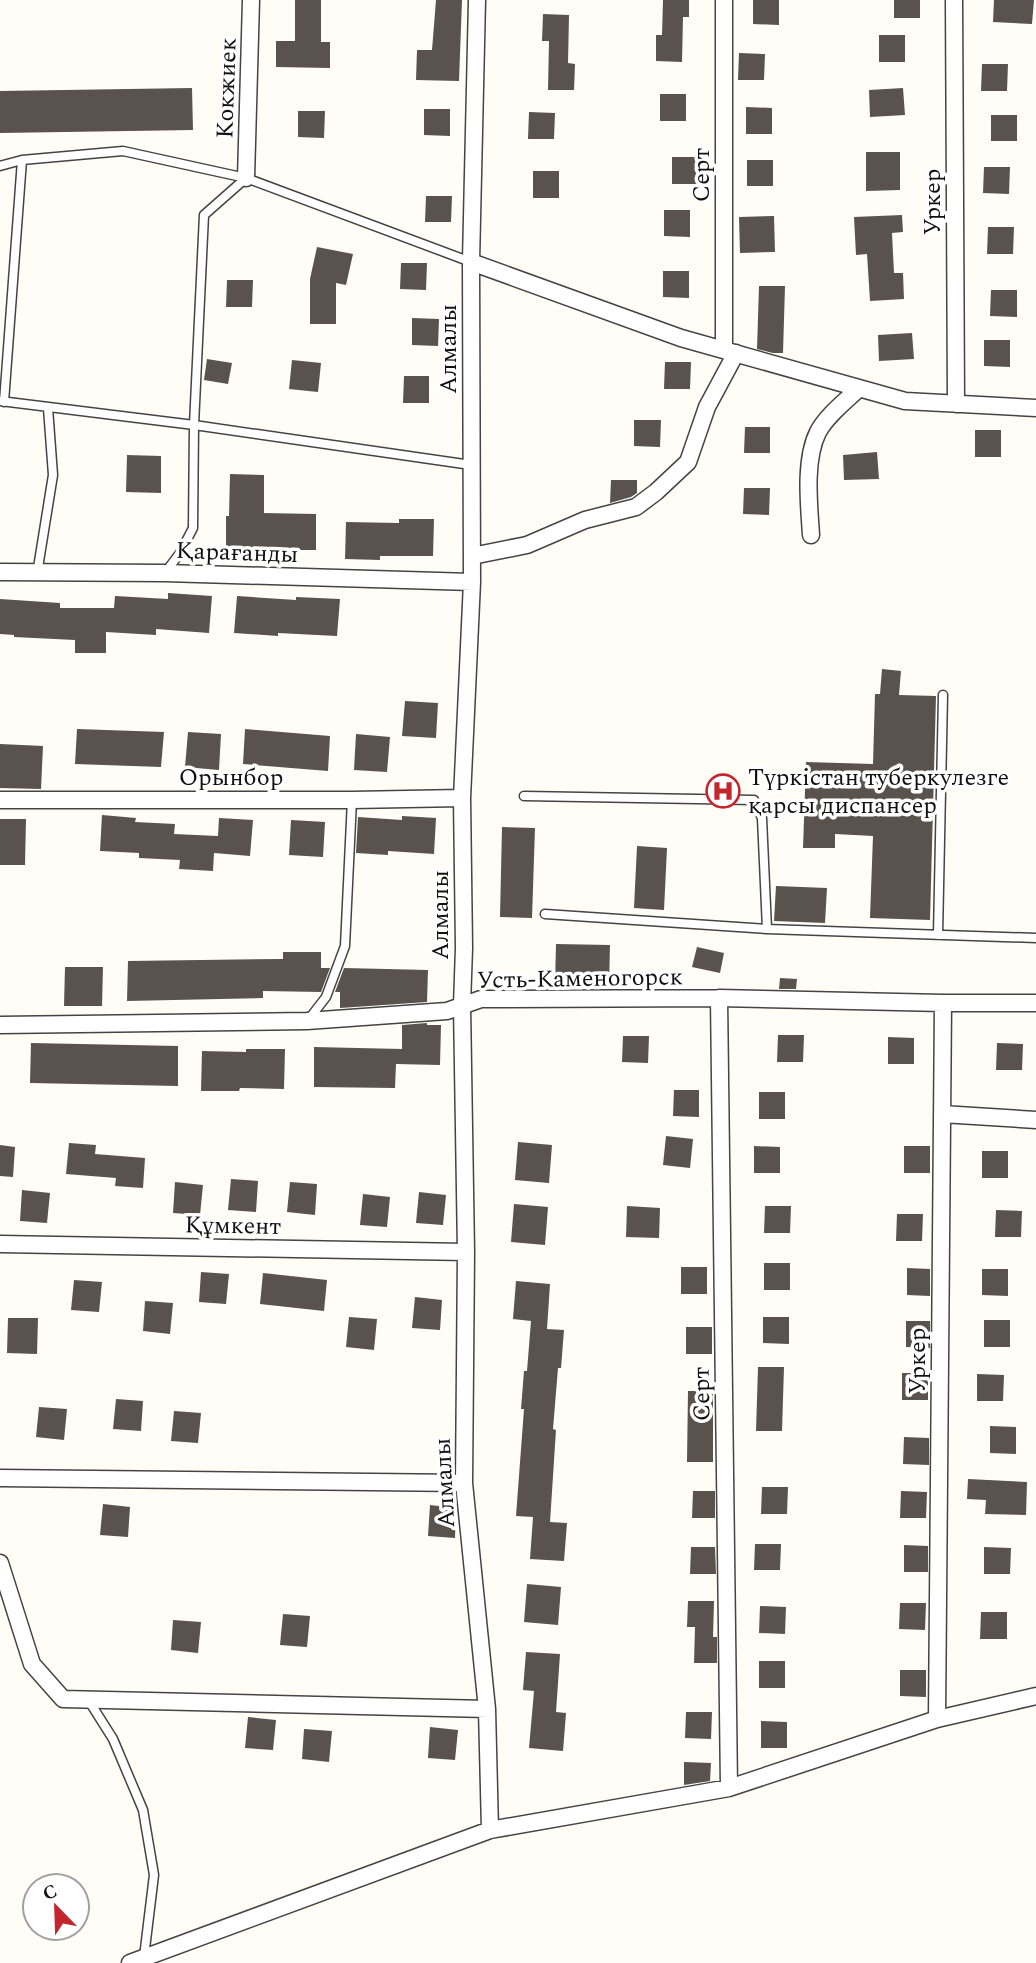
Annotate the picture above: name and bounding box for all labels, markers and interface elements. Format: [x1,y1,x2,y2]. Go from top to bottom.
street label: Кокжиек [207,37,247,139]
street label: Серт [684,148,720,202]
street label: Уркер [915,169,951,235]
street label: Алмалы [431,304,467,394]
street label: Қарағанды [175,533,299,573]
street label: Орынбор [179,760,283,796]
place label: Түркістан туберкулезге қарсы диспансер [748,760,1009,824]
hospital icon: Түркістан туберкулезге қарсы диспансер [704,772,742,810]
street label: Алмалы [423,870,459,960]
street label: Усть-Каменогорск [477,959,683,999]
street label: Құмкент [184,1207,282,1245]
street label: Уркер [900,1328,936,1394]
street label: Серт [684,1366,720,1422]
street label: Алмалы [425,1437,465,1529]
north arrow [21,1872,91,1942]
text: С [38,1877,62,1909]

